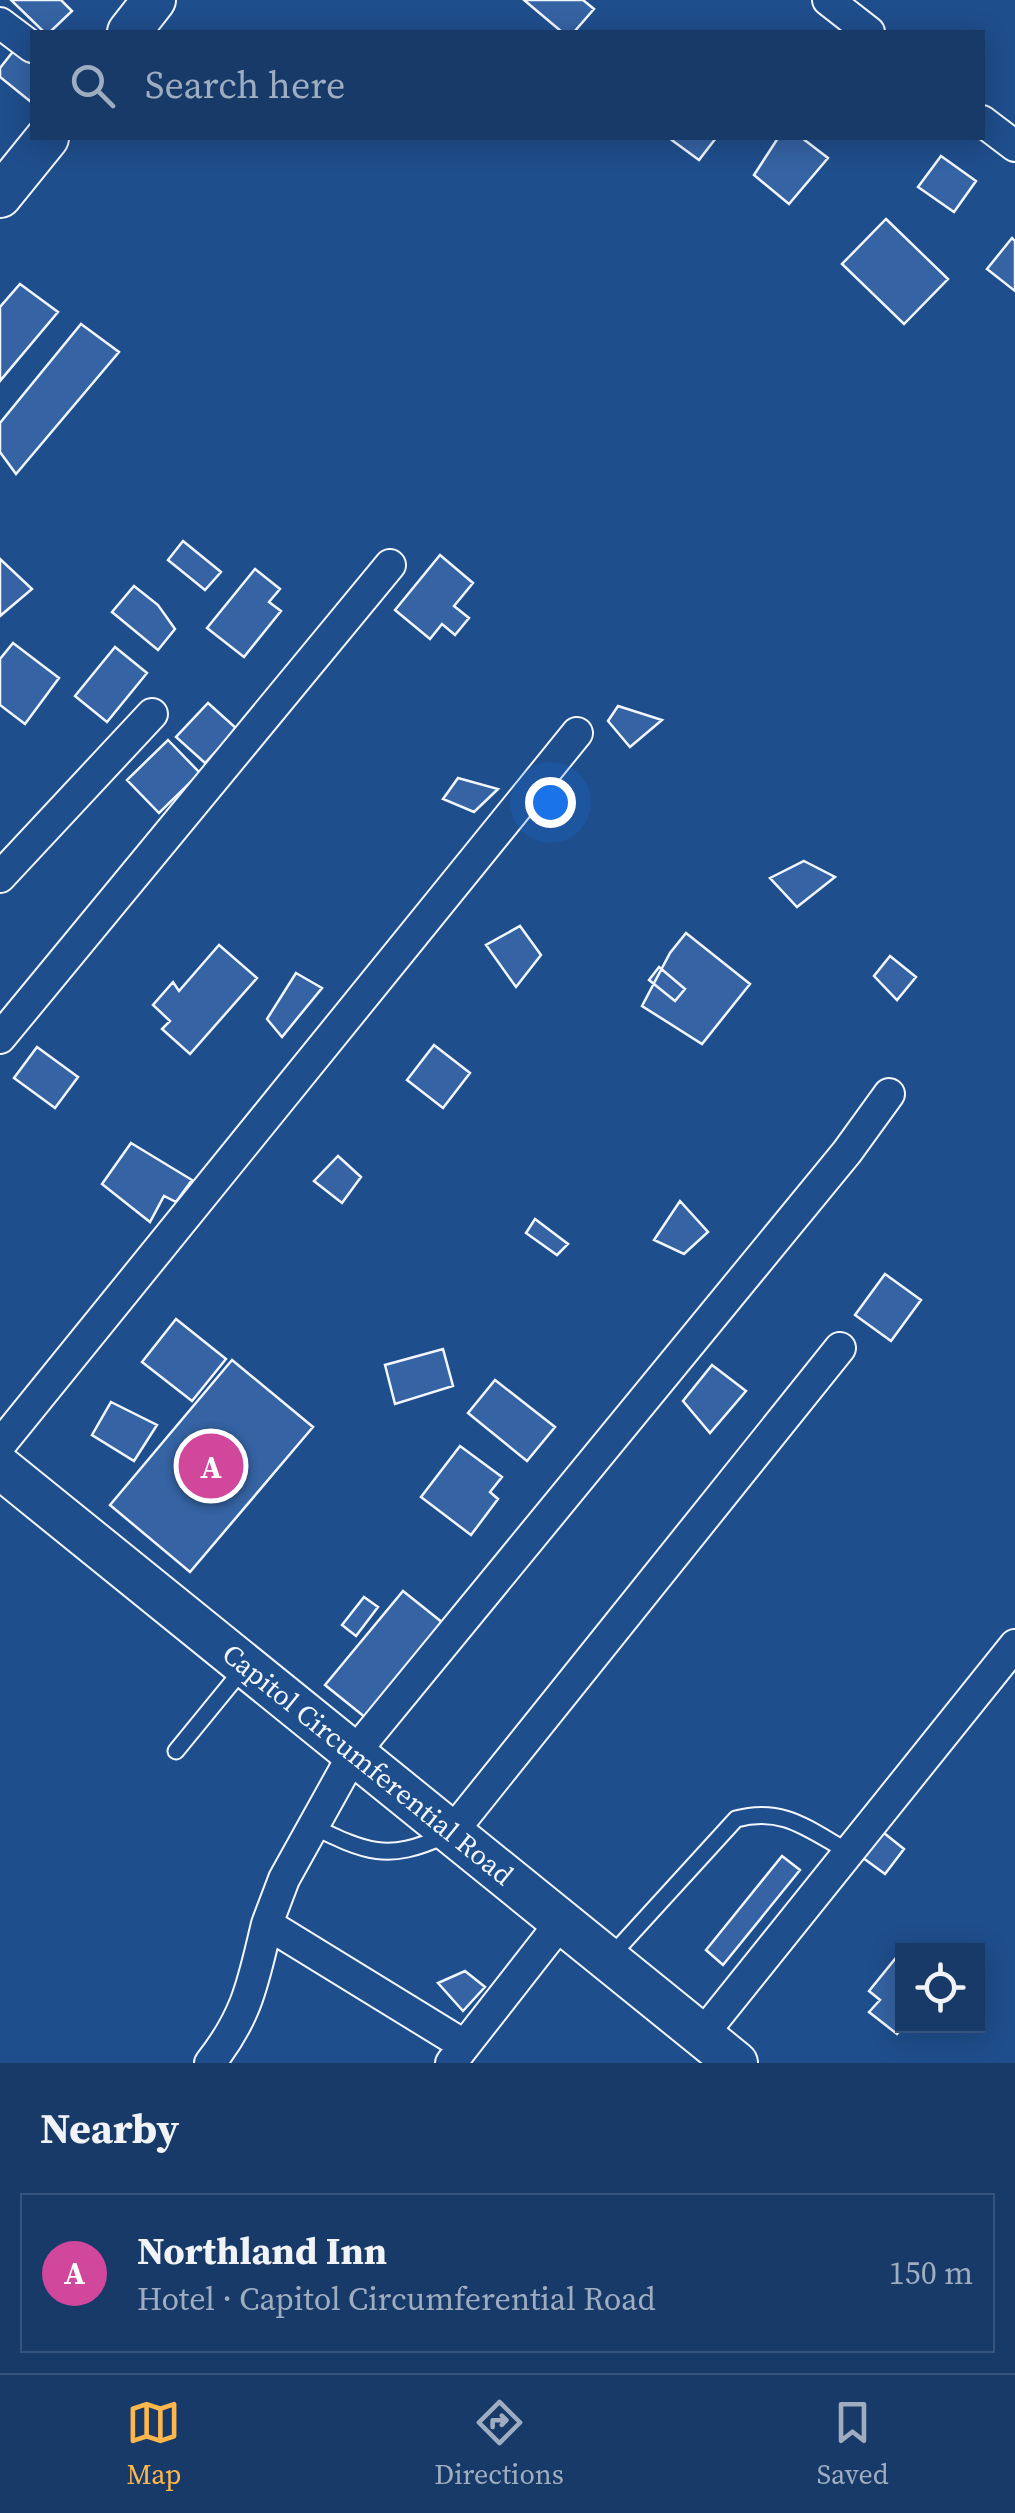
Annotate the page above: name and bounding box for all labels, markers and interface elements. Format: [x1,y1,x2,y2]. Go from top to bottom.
search box [30,30,985,140]
icon: search [65,58,120,113]
text: Search here [145,59,345,111]
your location [525,777,576,828]
pin: A [178,1428,244,1504]
street label: Capitol Circumferential Road [214,1635,522,1893]
map controls [895,1943,985,2033]
button: locate [895,1943,985,2033]
text: Nearby [40,2099,179,2157]
text: Northland Inn [137,2225,387,2277]
text: A [64,2251,85,2295]
text: 150 m [889,2251,973,2295]
text: Hotel · Capitol Circumferential Road [137,2277,656,2321]
tab: Map [126,2395,181,2493]
tab: Directions [434,2395,564,2493]
tab: Saved [817,2395,889,2493]

